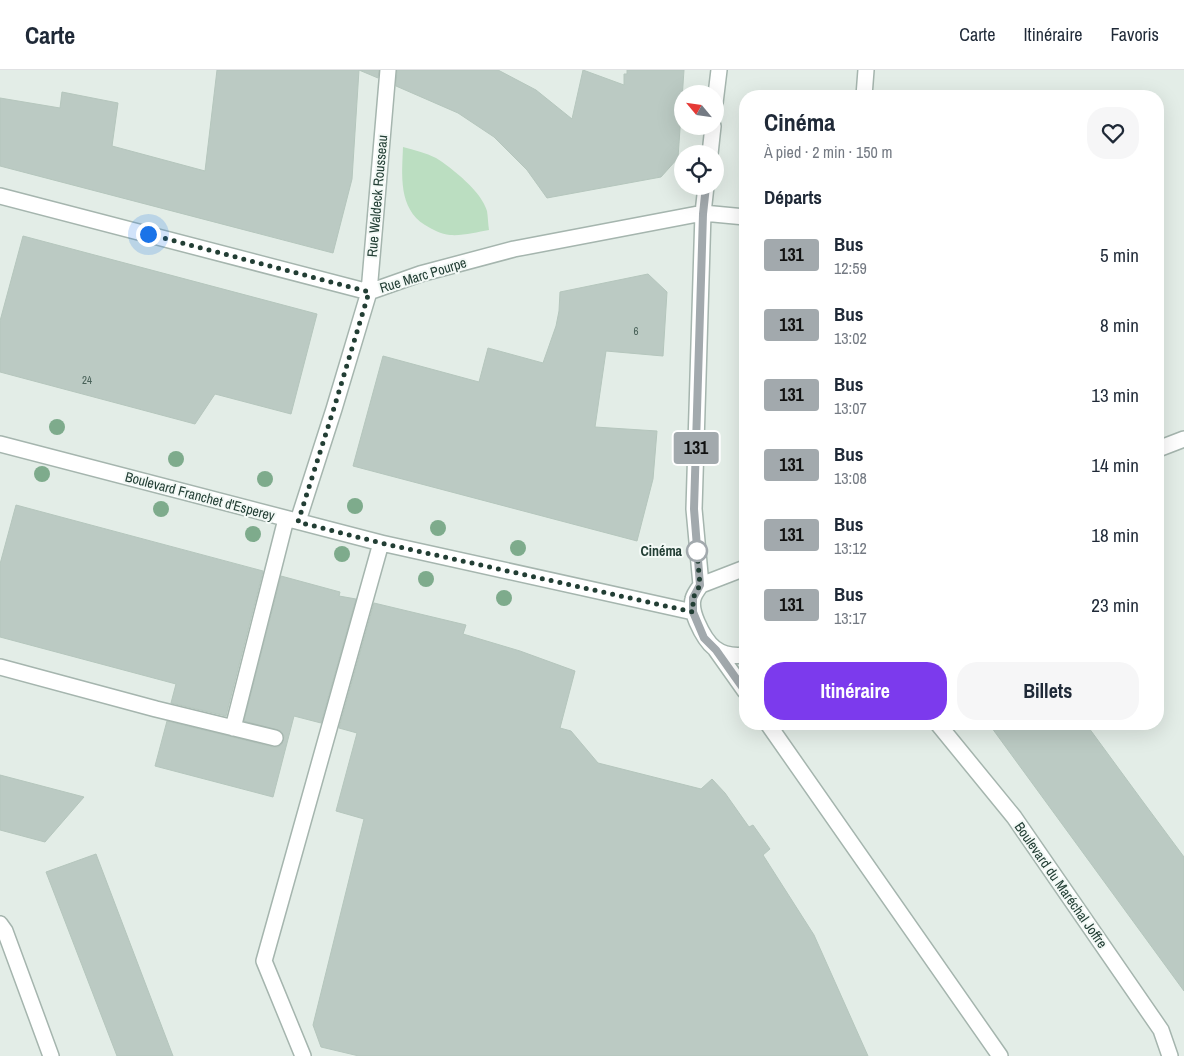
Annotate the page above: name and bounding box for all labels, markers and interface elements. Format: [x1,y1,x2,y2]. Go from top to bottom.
text: Carte [25,19,75,51]
text: Carte [959,22,995,47]
text: Itinéraire [1023,22,1083,47]
text: Favoris [1111,22,1159,47]
north arrow [674,85,724,135]
map controls [674,85,724,195]
text: Cinéma [764,106,835,138]
button: heart [1087,107,1139,159]
street label: Rue Waldeck Rousseau [363,134,391,258]
text: À pied · 2 min · 150 m [764,141,892,163]
button: locate [674,145,724,195]
text: Départs [764,184,822,210]
your location [136,222,161,247]
text: Bus [834,231,863,257]
text: 131 [779,242,804,267]
text: 5 min [1100,242,1139,268]
street label: Rue Marc Pourpe [377,253,469,297]
text: 12:59 [834,257,867,279]
text: Bus [834,301,863,327]
text: 131 [779,312,804,337]
text: 8 min [1100,312,1139,338]
house number: 6 [633,324,639,338]
text: 13:02 [834,327,867,349]
text: Bus [834,371,863,397]
house number: 24 [82,373,92,387]
text: 131 [779,382,804,407]
text: 13 min [1091,382,1139,408]
text: 13:07 [834,397,867,419]
line badge: 131 [667,432,725,464]
text: 131 [684,435,708,460]
text: Bus [834,441,863,467]
text: 131 [779,452,804,477]
text: 14 min [1091,452,1139,478]
street label: Boulevard Franchet d'Esperey [123,467,277,525]
text: 13:08 [834,467,867,489]
text: Bus [834,511,863,537]
text: 131 [779,522,804,547]
text: 18 min [1091,522,1139,548]
text: 13:12 [834,537,867,559]
marker: Cinéma [686,540,708,562]
place label: Cinéma [641,542,683,560]
text: Bus [834,581,863,607]
text: 131 [779,592,804,617]
text: 23 min [1091,592,1139,618]
text: 13:17 [834,607,867,629]
button: Itinéraire [764,662,947,720]
button: Billets [957,662,1139,720]
street label: Boulevard du Maréchal Joffre [1011,818,1111,952]

